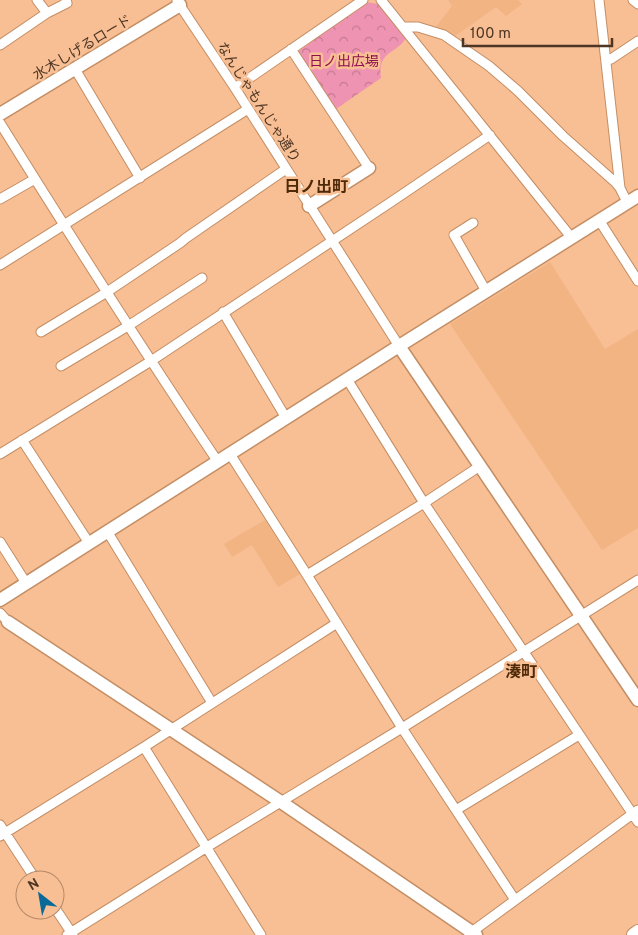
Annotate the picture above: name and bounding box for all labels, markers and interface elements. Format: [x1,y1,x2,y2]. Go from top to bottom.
street label: 水木しげるロード [30,12,135,84]
scale bar [463,15,612,47]
text: 100 m [470,25,511,44]
street label: なんじゃもんじゃ通り [212,39,303,166]
park label: 日ノ出広場 [309,54,379,71]
district label: 日ノ出町 [284,178,348,198]
district label: 湊町 [505,663,537,683]
north arrow [15,870,65,920]
text: N [25,875,43,895]

